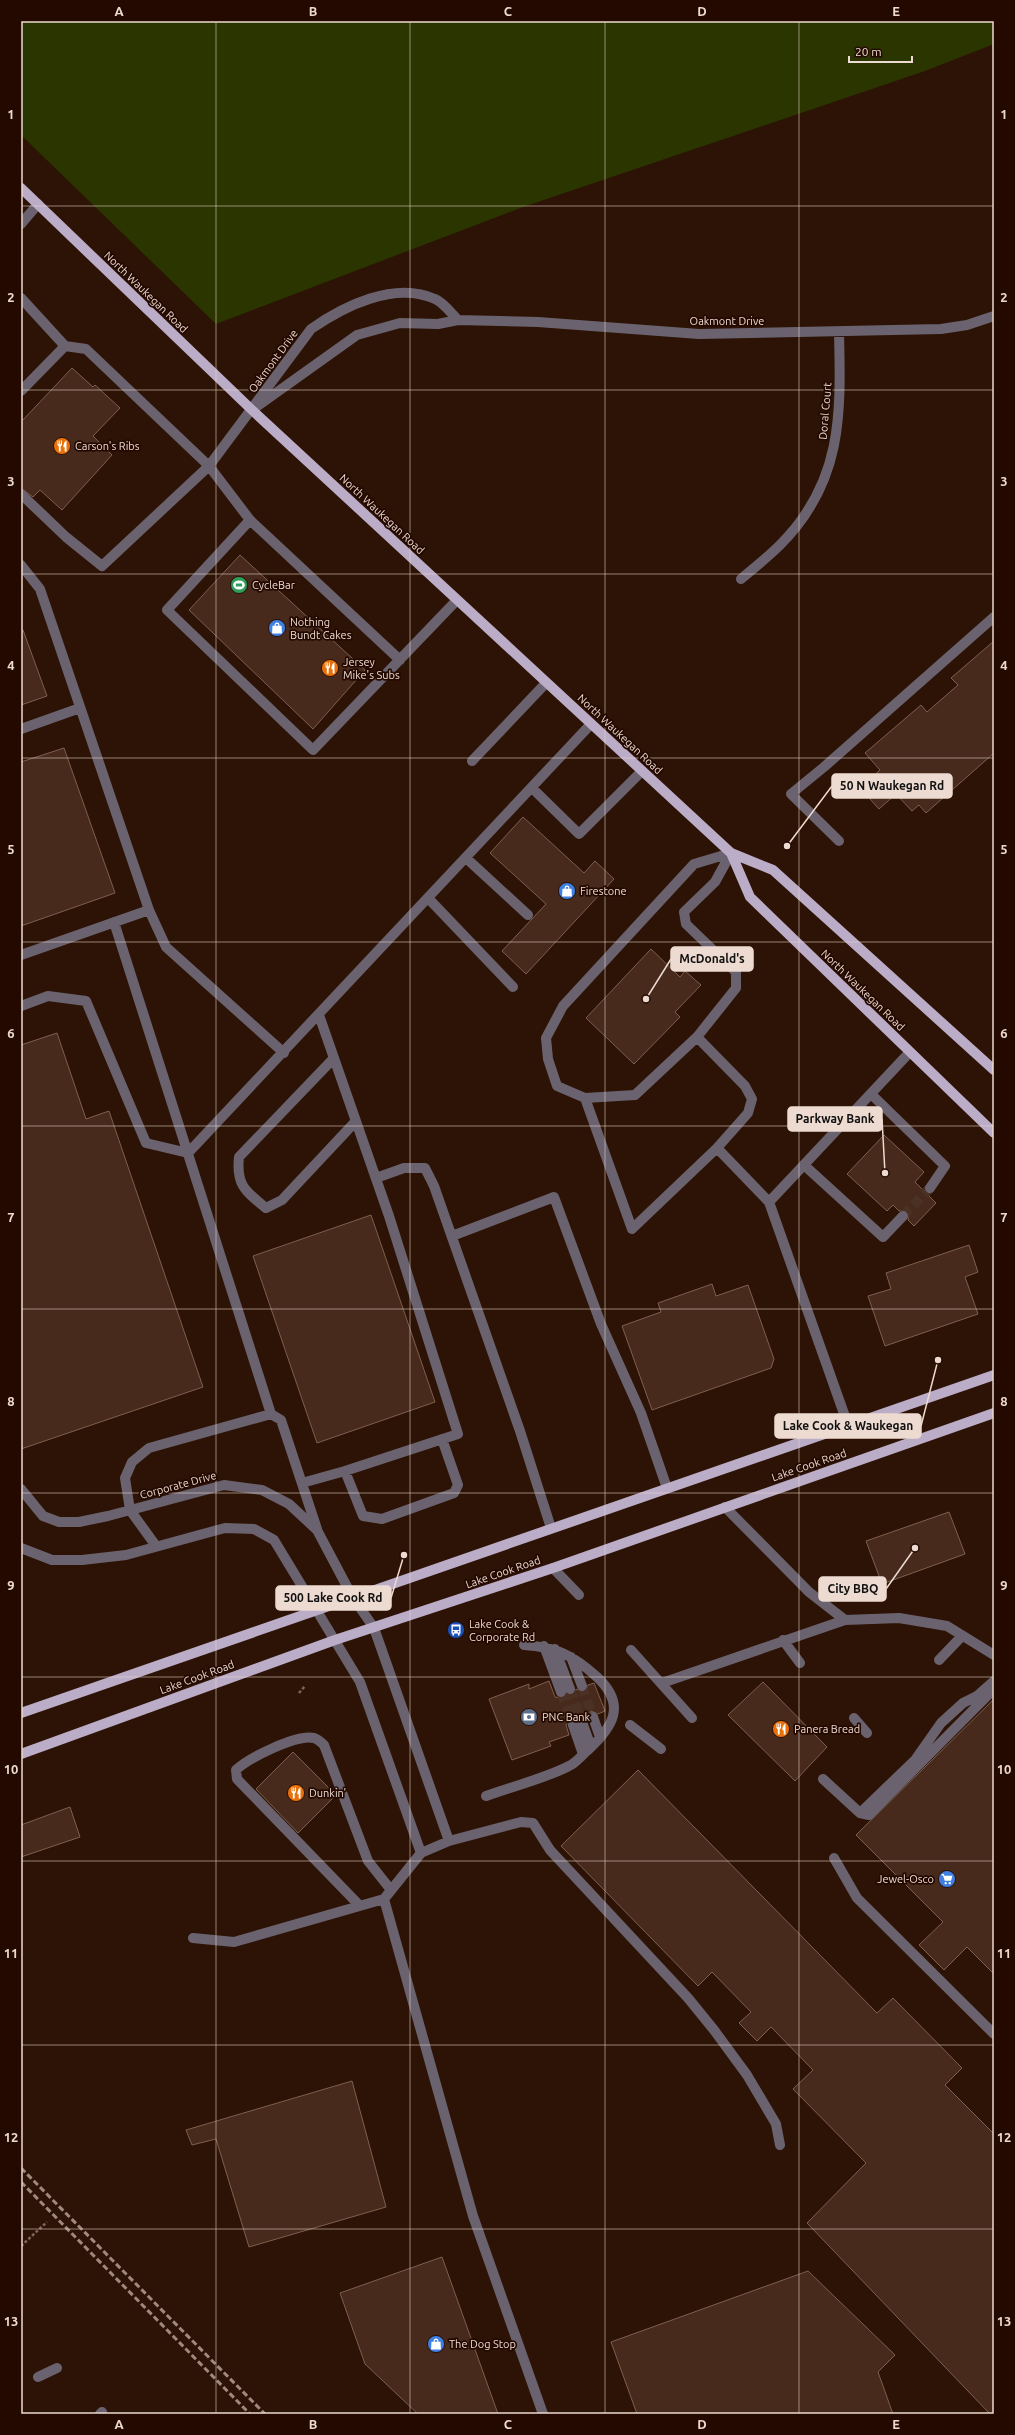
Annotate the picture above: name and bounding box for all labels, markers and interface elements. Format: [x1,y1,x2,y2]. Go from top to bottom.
text: A [114,4,124,18]
text: B [309,4,318,18]
text: C [504,4,513,18]
text: D [697,4,707,18]
text: E [892,4,900,18]
scale bar [849,38,912,64]
text: 20 m [855,45,882,58]
text: 1 [7,107,15,121]
text: 1 [1000,107,1008,121]
street label: North Waukegan Road [102,249,190,335]
text: 2 [7,290,15,304]
text: 2 [1000,290,1008,304]
street label: Oakmont Drive [690,315,764,327]
street label: Oakmont Drive [246,327,300,395]
street label: Doral Court [817,381,834,440]
restaurant icon: Carson's Ribs [52,436,72,456]
place label: Carson's Ribs [75,440,140,452]
street label: North Waukegan Road [337,472,427,556]
text: 3 [7,474,15,488]
text: 3 [1000,474,1008,488]
sports icon: CycleBar [229,575,249,595]
place label: CycleBar [252,579,296,591]
place label: Nothing Bundt Cakes [290,616,352,641]
shop icon: Nothing Bundt Cakes [267,618,287,638]
place label: Jersey Mike's Subs [343,656,400,681]
text: 4 [7,658,15,672]
restaurant icon: Jersey Mike's Subs [320,658,340,678]
text: 4 [1000,658,1008,672]
street label: North Waukegan Road [575,692,665,776]
callout: 50 N Waukegan Rd [832,774,952,798]
text: 50 N Waukegan Rd [840,779,944,792]
text: 5 [7,842,15,856]
text: 5 [1000,842,1008,856]
shop icon: Firestone [557,881,577,901]
place label: Firestone [580,885,627,897]
callout: McDonald's [671,947,753,971]
street label: North Waukegan Road [819,947,907,1033]
text: McDonald's [679,952,745,965]
text: 6 [7,1026,15,1040]
text: 6 [1000,1026,1008,1040]
callout: Parkway Bank [788,1107,882,1131]
text: Parkway Bank [796,1112,875,1125]
text: 7 [7,1210,15,1224]
text: 7 [1000,1210,1008,1224]
text: 8 [7,1394,15,1408]
text: 8 [1000,1394,1008,1408]
callout: Lake Cook & Waukegan [775,1414,921,1438]
text: Lake Cook & Waukegan [783,1419,913,1432]
street label: Lake Cook Road [770,1447,848,1483]
street label: Corporate Drive [138,1469,218,1501]
street label: Lake Cook Road [464,1554,542,1590]
callout: City BBQ [819,1577,886,1601]
text: 9 [7,1578,15,1592]
text: 9 [1000,1578,1008,1592]
text: City BBQ [828,1582,878,1595]
callout: 500 Lake Cook Rd [276,1586,391,1610]
text: 500 Lake Cook Rd [284,1591,382,1604]
place label: Lake Cook & Corporate Rd [469,1618,535,1643]
bus stop icon: Lake Cook & Corporate Rd [446,1620,466,1640]
street label: Lake Cook Road [158,1658,236,1696]
bank icon: PNC Bank [519,1707,539,1727]
place label: PNC Bank [542,1711,591,1723]
restaurant icon: Panera Bread [771,1719,791,1739]
place label: Panera Bread [794,1723,860,1735]
text: 10 [4,1762,18,1776]
text: 10 [997,1762,1011,1776]
restaurant icon: Dunkin' [286,1783,306,1803]
place label: Dunkin' [309,1787,346,1799]
supermarket icon: Jewel-Osco [937,1869,957,1889]
place label: Jewel-Osco [877,1873,934,1885]
text: 11 [4,1946,18,1960]
text: 11 [997,1946,1011,1960]
text: 12 [4,2130,18,2144]
text: 12 [997,2130,1011,2144]
text: 13 [4,2314,18,2328]
text: 13 [997,2314,1011,2328]
shop icon: The Dog Stop [426,2334,446,2354]
place label: The Dog Stop [449,2338,516,2350]
text: A [114,2417,124,2431]
text: B [309,2417,318,2431]
text: C [504,2417,513,2431]
text: D [697,2417,707,2431]
text: E [892,2417,900,2431]

